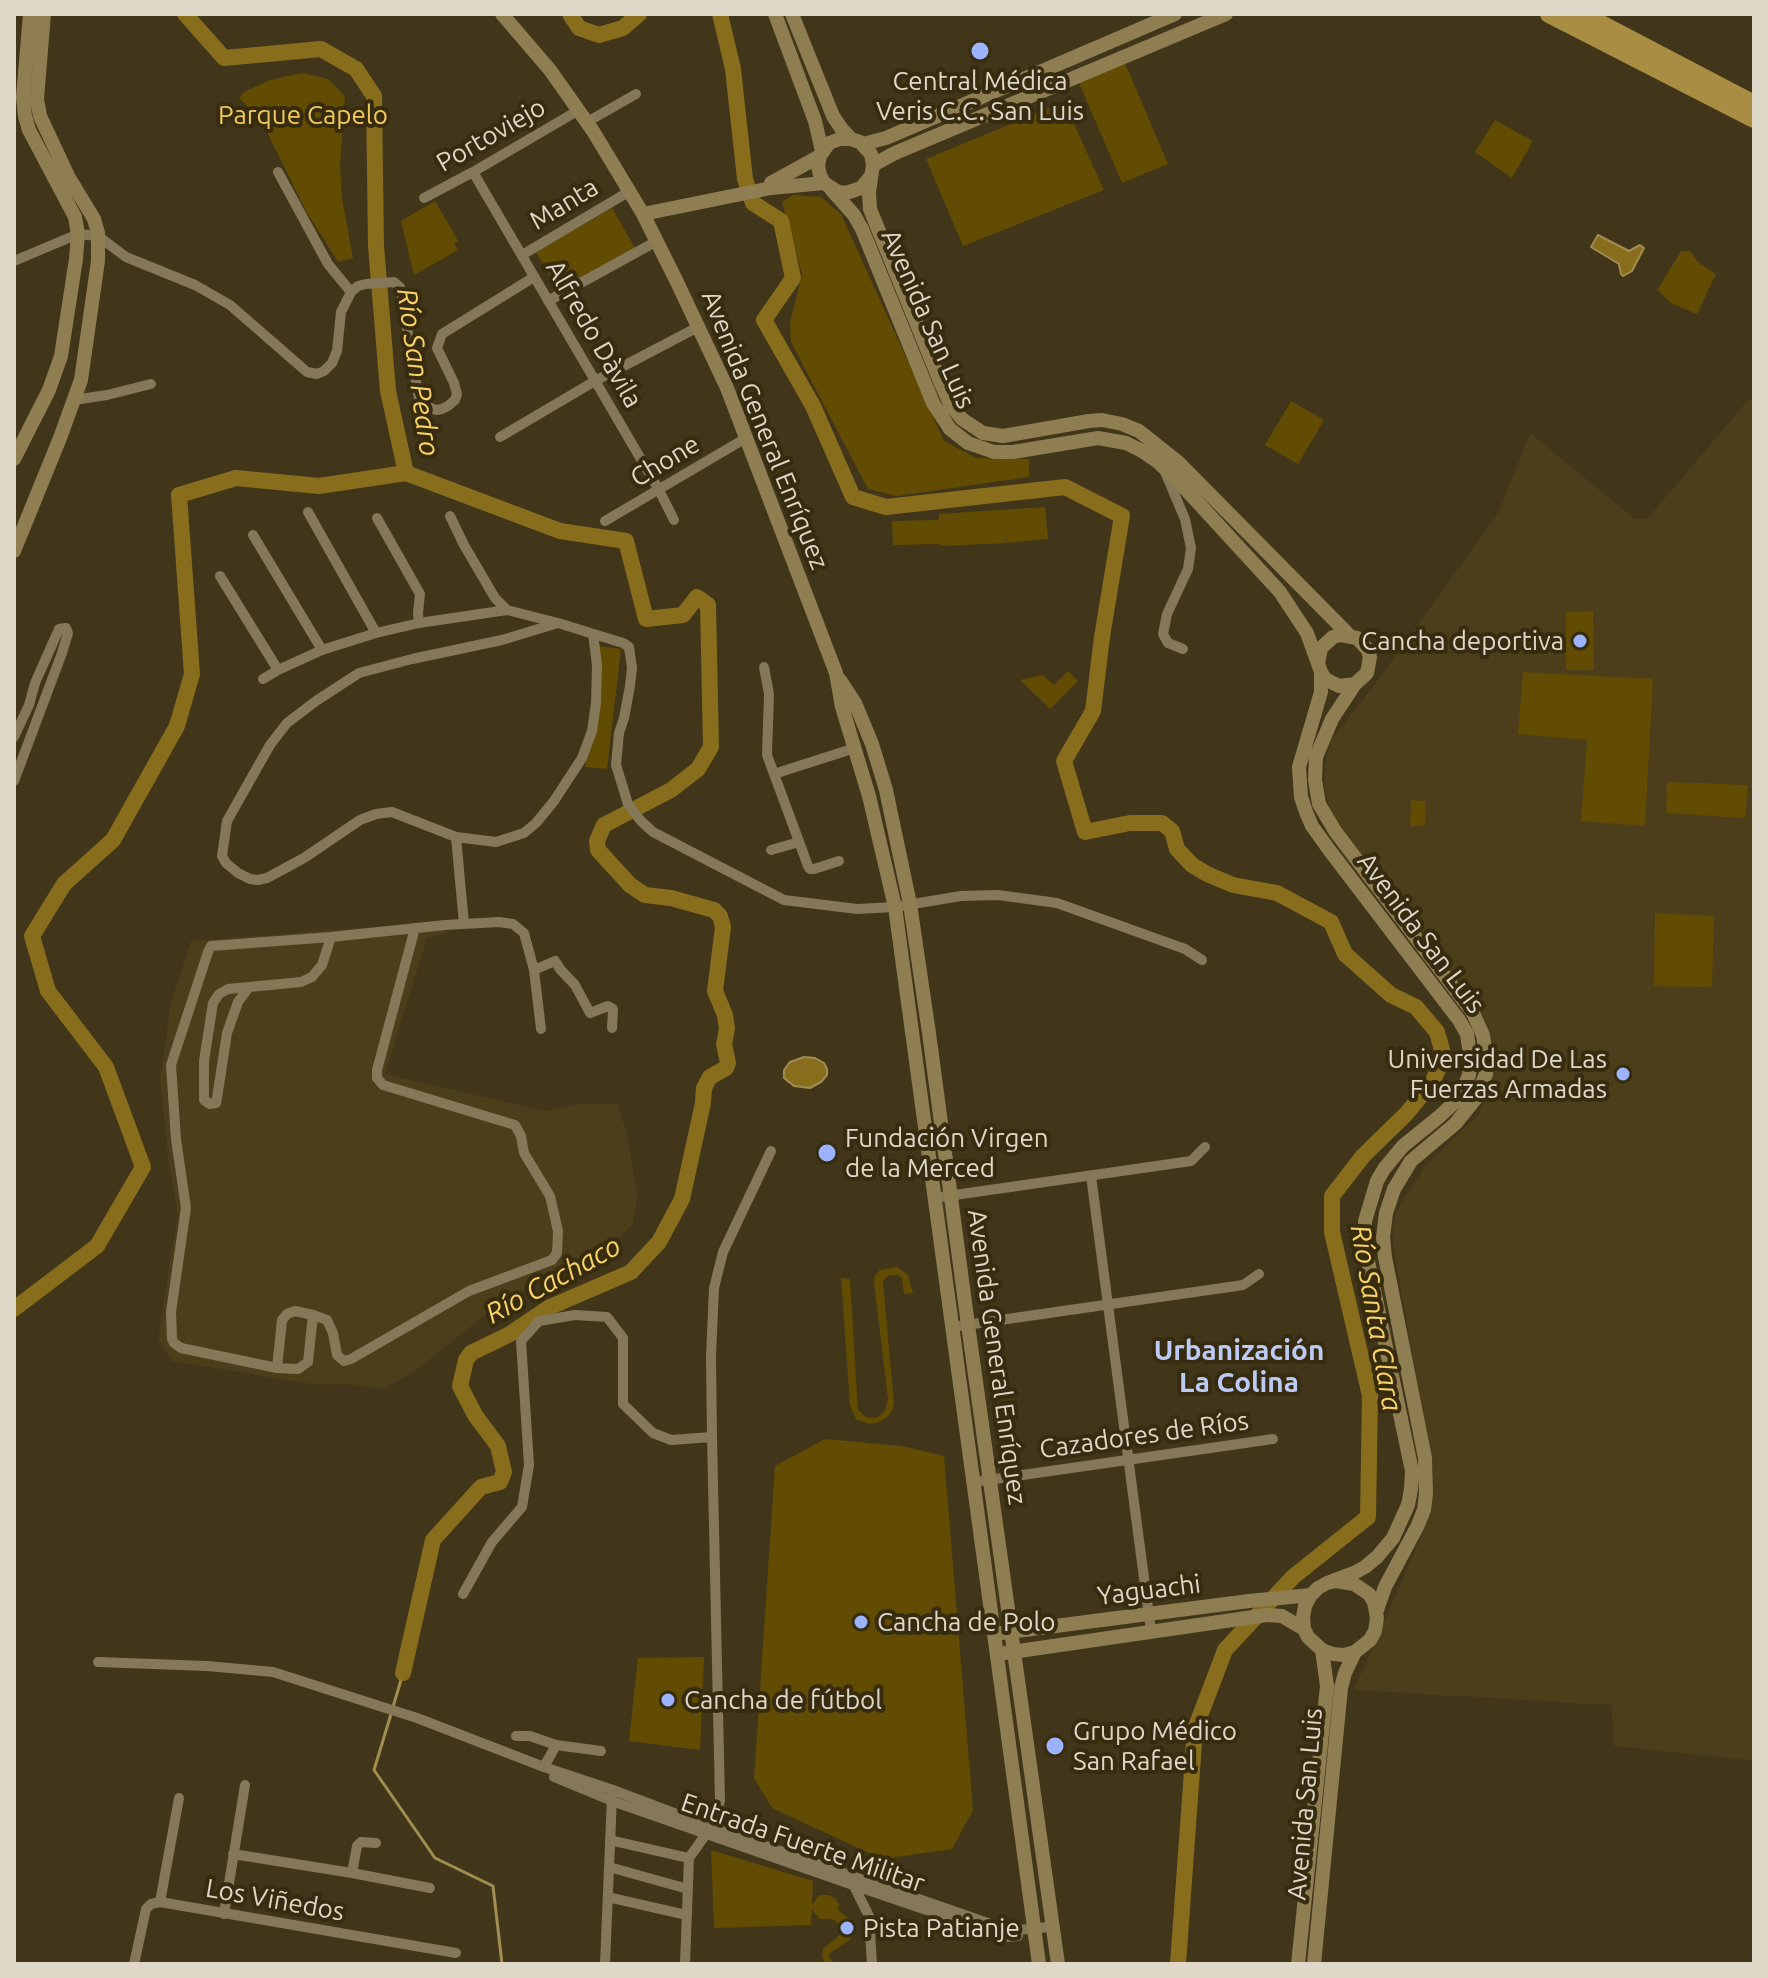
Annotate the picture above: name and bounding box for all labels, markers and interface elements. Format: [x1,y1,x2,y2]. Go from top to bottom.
marker: Central Médica Veris C.C. San Luis [969,40,991,62]
place label: Central Médica Veris C.C. San Luis [876,65,1084,126]
street label: Portoviejo [431,91,551,179]
park label: Parque Capelo [218,99,388,131]
street label: Manta [524,171,604,237]
street label: Avenida San Luis [875,225,981,413]
street label: Alfredo Dàvila [539,255,649,413]
water label: Río San Pedro [390,286,446,458]
street label: Avenida General Enríquez [695,286,835,574]
street label: Chone [625,428,705,494]
place label: Cancha deportiva [1361,625,1564,657]
marker: Cancha deportiva [1571,632,1589,650]
street label: Avenida San Luis [1351,847,1491,1019]
place label: Universidad De Las Fuerzas Armadas [1387,1043,1607,1104]
marker: Universidad De Las Fuerzas Armadas [1614,1065,1632,1083]
place label: Fundación Virgen de la Merced [845,1122,1049,1184]
marker: Fundación Virgen de la Merced [816,1142,838,1164]
street label: Avenida General Enríquez [961,1207,1033,1507]
water label: Río Santa Clara [1343,1222,1409,1414]
water label: Río Cachaco [480,1229,626,1331]
district label: Urbanización La Colina [1154,1334,1324,1400]
street label: Cazadores de Ríos [1037,1405,1251,1465]
street label: Yaguachi [1096,1568,1202,1612]
place label: Cancha de Polo [877,1606,1055,1638]
marker: Cancha de Polo [852,1613,870,1631]
place label: Cancha de fútbol [684,1684,882,1716]
marker: Cancha de fútbol [659,1691,677,1709]
street label: Avenida San Luis [1281,1707,1329,1901]
place label: Grupo Médico San Rafael [1073,1715,1237,1776]
marker: Grupo Médico San Rafael [1044,1735,1066,1757]
street label: Entrada Fuerte Militar [677,1787,929,1899]
street label: Los Viñedos [203,1872,347,1928]
place label: Pista Patianje [863,1912,1020,1944]
marker: Pista Patianje [838,1919,856,1937]

